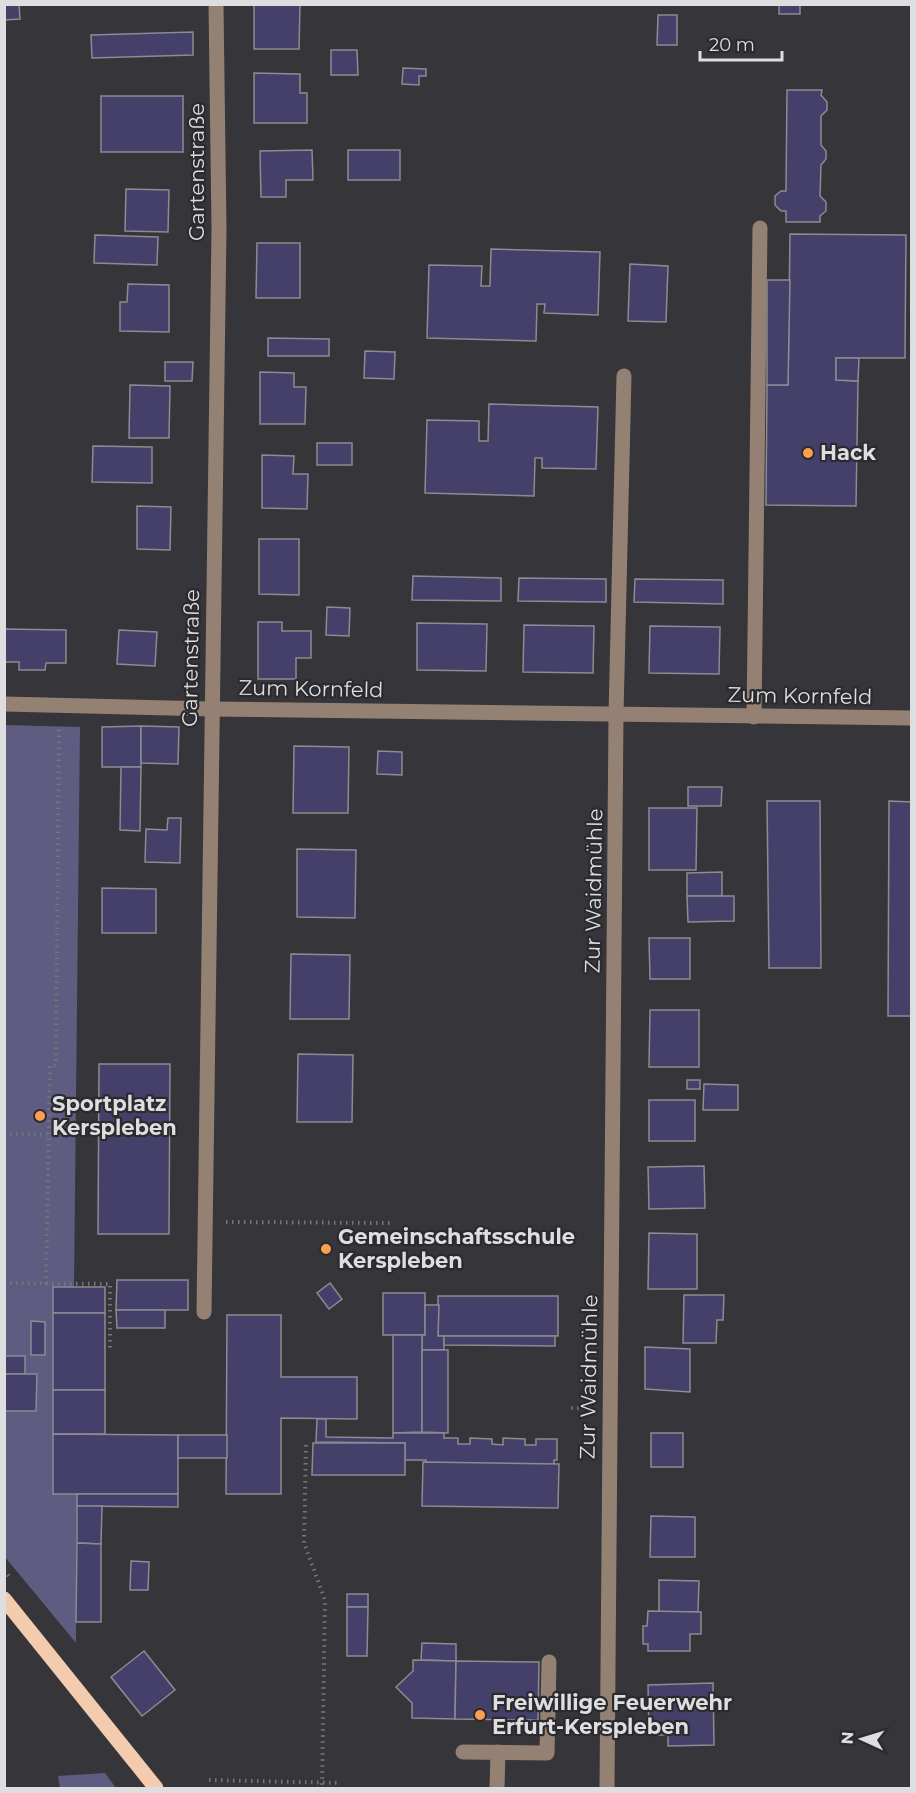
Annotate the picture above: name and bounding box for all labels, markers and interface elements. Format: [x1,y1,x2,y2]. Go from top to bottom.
scale bar [700,24,782,62]
text: 20 m [709,34,755,56]
street label: Gartenstraße [184,103,209,241]
place label: Hack [820,440,876,465]
marker: Hack [801,446,815,460]
street label: Gartenstraße [177,589,204,727]
street label: Zum Kornfeld [238,675,384,702]
street label: Zum Kornfeld [727,682,873,709]
street label: Zur Waidmühle [580,808,607,974]
place label: Sportplatz Kerspleben [52,1091,177,1140]
marker: Sportplatz Kerspleben [33,1109,47,1123]
place label: Gemeinschaftsschule Kerspleben [338,1224,575,1273]
marker: Gemeinschaftsschule Kerspleben [319,1242,333,1256]
street label: Zur Waidmühle [575,1294,602,1460]
place label: Freiwillige Feuerwehr Erfurt-Kerspleben [492,1690,732,1739]
marker: Freiwillige Feuerwehr Erfurt-Kerspleben [473,1708,487,1722]
north arrow [832,1709,892,1769]
text: N [838,1731,857,1745]

